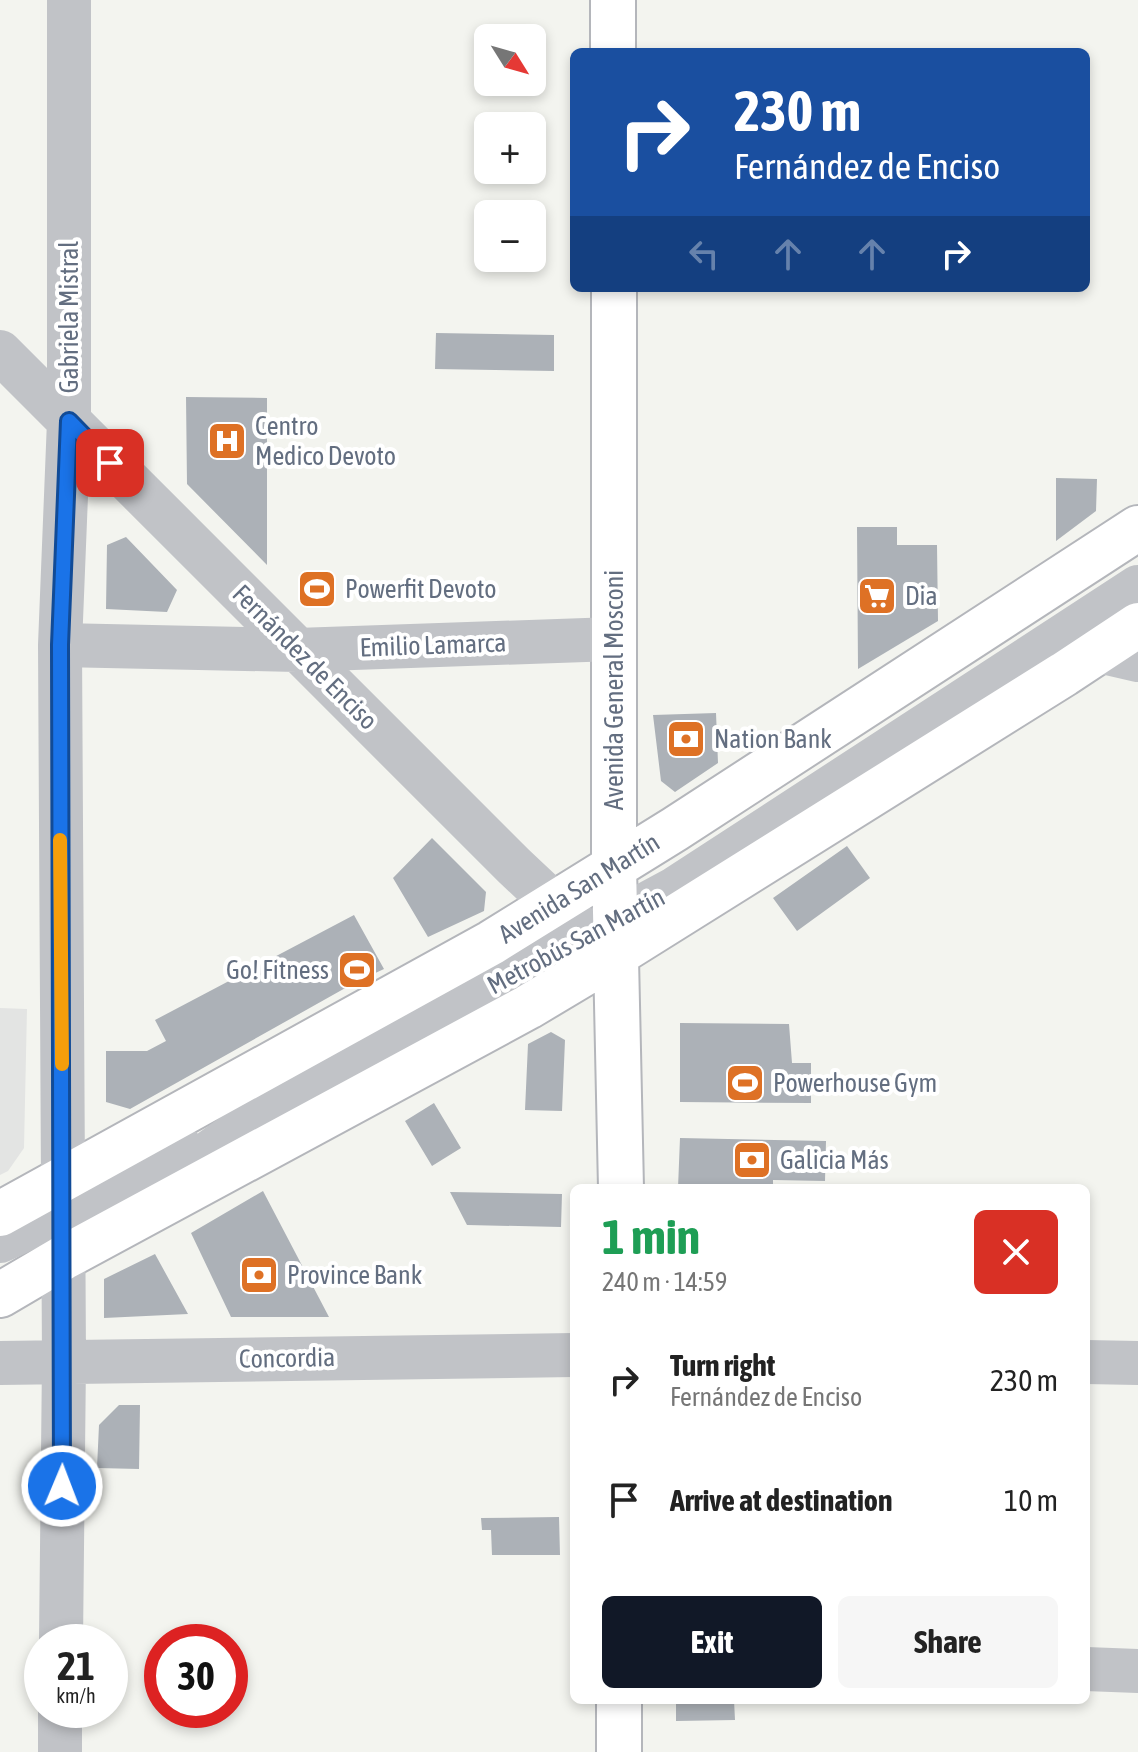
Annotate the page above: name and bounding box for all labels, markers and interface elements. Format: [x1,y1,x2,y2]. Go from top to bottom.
north arrow [474,24,546,96]
map controls [474,24,546,272]
text: 230 m [734,79,861,143]
icon: right [602,80,706,184]
button: + [474,112,546,184]
text: Fernández de Enciso [734,145,1000,187]
button: − [474,200,546,272]
icon: left [682,232,726,276]
icon: ahead [766,232,810,276]
icon: ahead [850,232,894,276]
icon: right [934,232,978,276]
street label: Gabriela Mistral [54,241,84,393]
place label: Centro Medico Devoto [255,411,396,471]
hospital icon: Centro Medico Devoto [206,420,248,462]
pin [76,429,144,497]
icon: arrive [88,441,132,485]
sports icon: Powerfit Devoto [296,568,338,610]
street label: Avenida General Mosconi [599,570,629,810]
place label: Powerfit Devoto [345,574,496,604]
supermarket icon: Dia [856,575,898,617]
street label: Fernández de Enciso [226,578,384,736]
place label: Dia [905,581,938,611]
street label: Emilio Lamarca [359,627,507,663]
bank icon: Nation Bank [665,718,707,760]
place label: Nation Bank [714,724,832,754]
street label: Avenida San Martín [493,827,665,949]
street label: Metrobús San Martín [482,882,670,1000]
sports icon: Go! Fitness [336,949,378,991]
place label: Go! Fitness [226,955,329,985]
sports icon: Powerhouse Gym [724,1062,766,1104]
place label: Powerhouse Gym [773,1068,937,1098]
bank icon: Galicia Más [731,1139,773,1181]
place label: Galicia Más [780,1145,889,1175]
text: 1 min [602,1209,700,1264]
button: close [974,1210,1058,1294]
bank icon: Province Bank [238,1254,280,1296]
place label: Province Bank [287,1260,422,1290]
text: 240 m · 14:59 [602,1267,727,1297]
street label: Concordia [239,1342,335,1374]
text: Turn right [670,1348,776,1382]
icon: right [602,1358,646,1402]
text: 230 m [990,1363,1058,1397]
text: Fernández de Enciso [670,1382,862,1412]
position arrow [20,1444,104,1528]
icon: arrive [602,1478,646,1522]
text: Arrive at destination [670,1483,892,1517]
text: 10 m [1004,1483,1058,1517]
button: Exit [602,1596,822,1688]
button: Share [838,1596,1058,1688]
speed limit sign: 30 [144,1624,248,1728]
text: 21 [57,1643,95,1688]
text: km/h [56,1684,96,1707]

